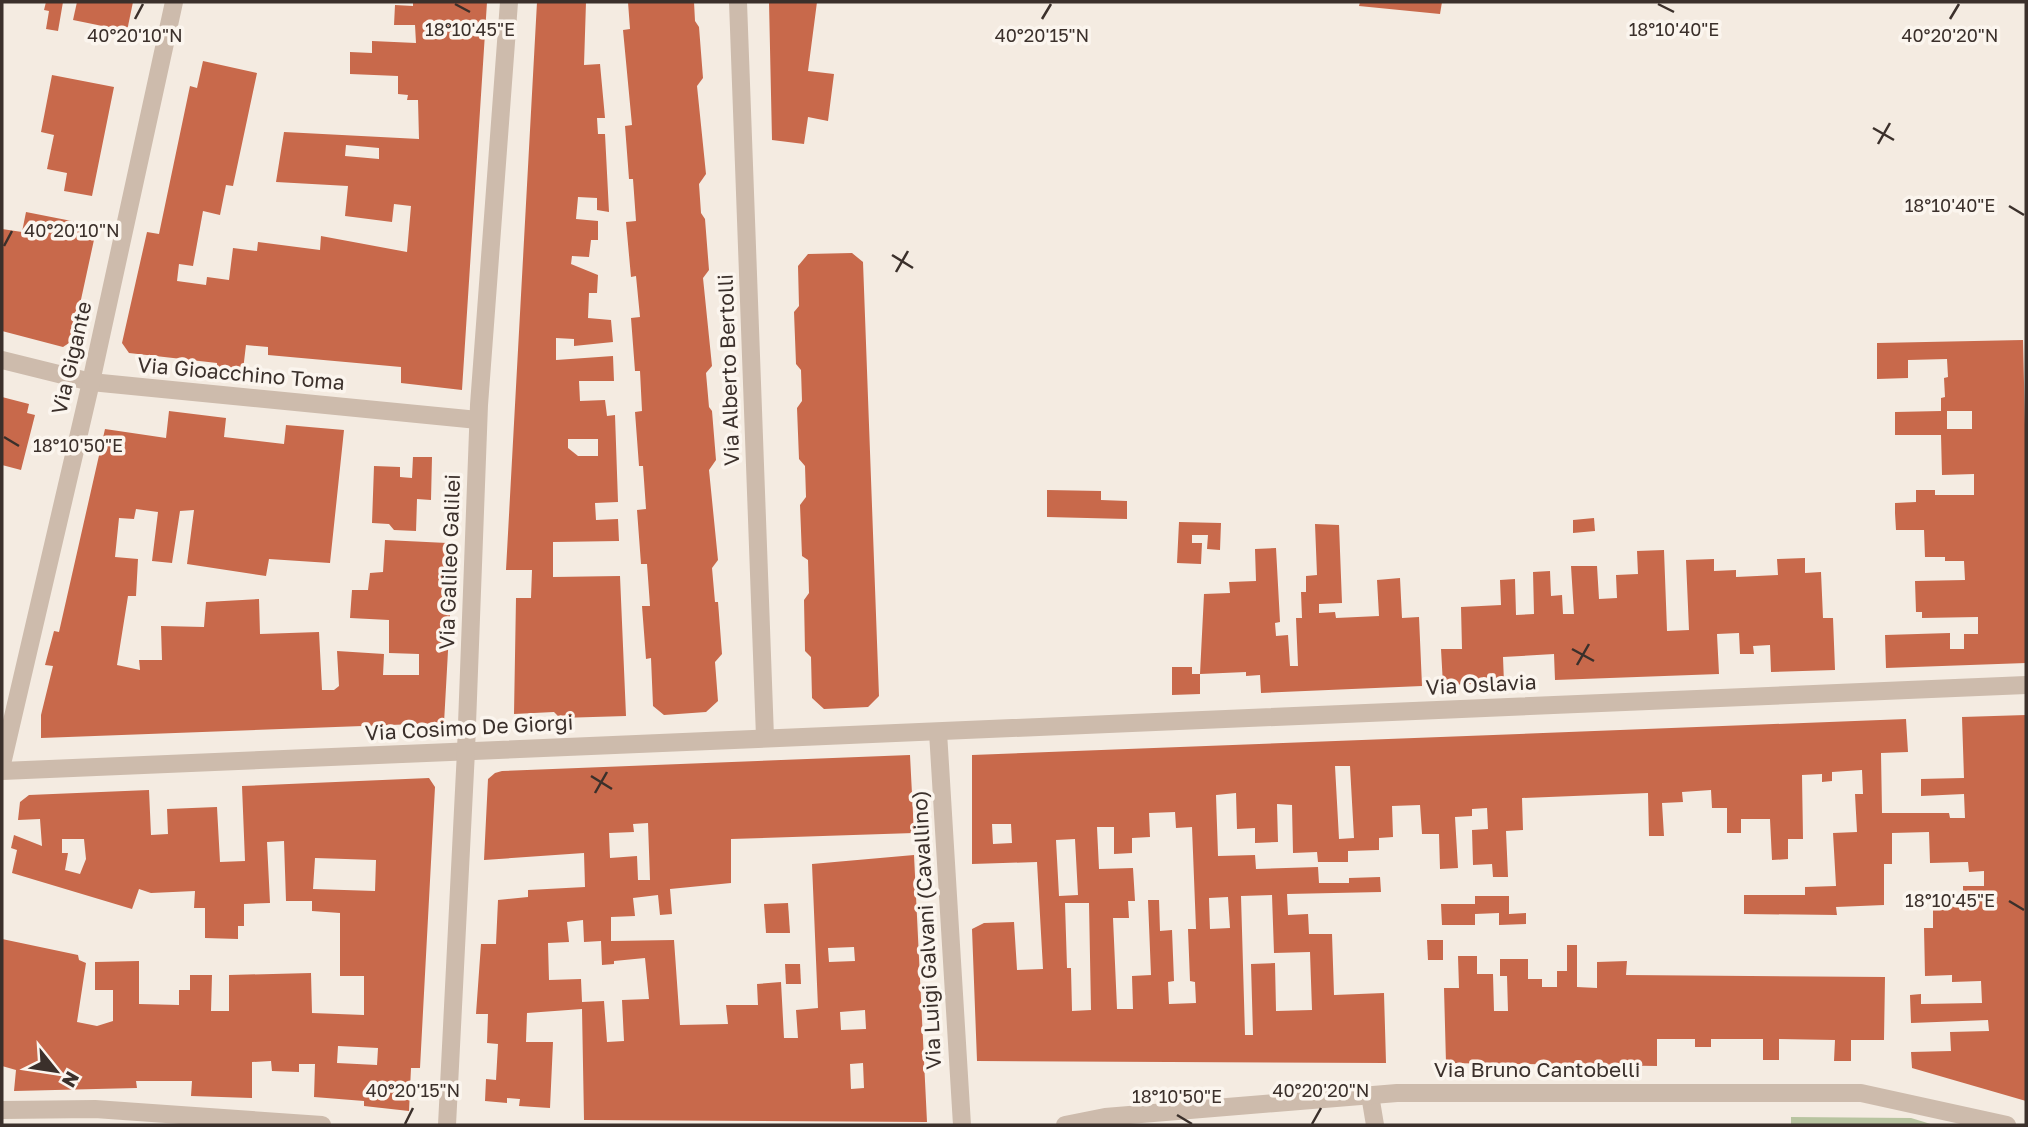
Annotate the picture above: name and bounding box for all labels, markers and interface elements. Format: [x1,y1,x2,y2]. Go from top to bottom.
text: 18°10'45"E [425,18,515,40]
text: 18°10'40"E [1629,18,1719,40]
text: 40°20'10"N [87,24,183,46]
text: 40°20'15"N [995,24,1089,46]
text: 40°20'20"N [1901,24,1999,46]
text: 18°10'40"E [1905,194,1995,216]
text: 40°20'10"N [24,219,120,241]
street label: Via Alberto Bertolli [712,274,744,466]
street label: Via Gigante [45,299,97,417]
street label: Via Gioacchino Toma [136,351,346,395]
text: 18°10'50"E [33,434,123,456]
street label: Via Galileo Galilei [433,474,465,650]
street label: Via Oslavia [1425,668,1537,700]
street label: Via Cosimo De Giorgi [364,709,574,745]
street label: Via Luigi Galvani (Cavallino) [906,790,946,1070]
text: 18°10'45"E [1905,889,1995,911]
north arrow [21,1036,91,1106]
street label: Via Bruno Cantobelli [1434,1056,1640,1082]
text: N [58,1068,85,1092]
text: 40°20'15"N [366,1079,460,1101]
text: 40°20'20"N [1272,1079,1370,1101]
text: 18°10'50"E [1132,1085,1222,1107]

